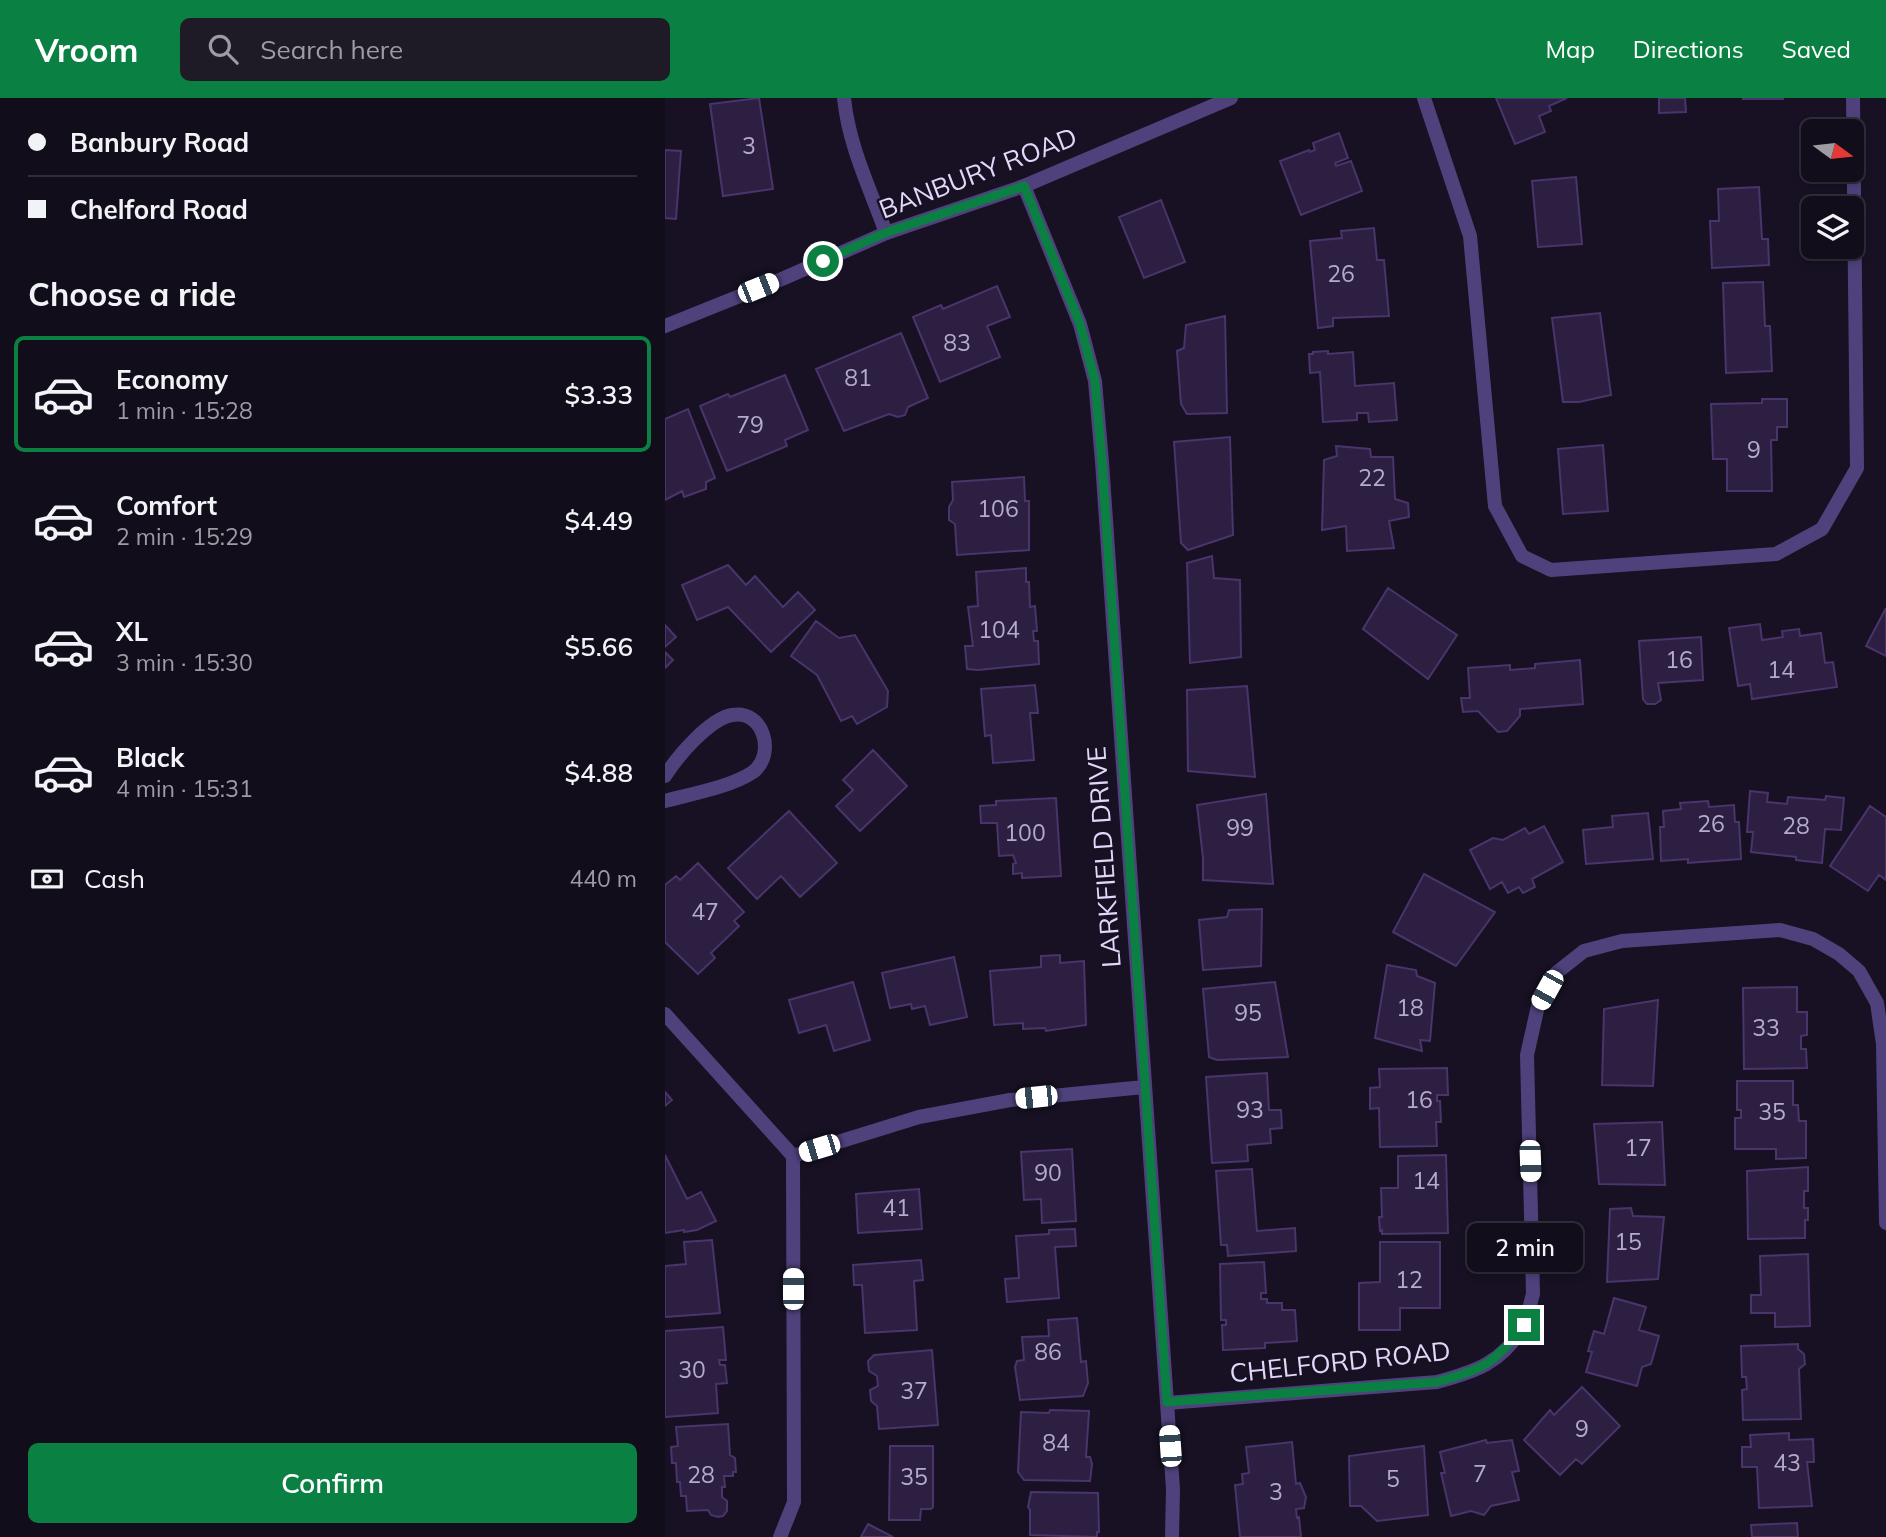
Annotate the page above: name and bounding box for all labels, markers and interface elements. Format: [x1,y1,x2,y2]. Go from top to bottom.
search box [180,18,670,81]
text: Vroom [35,29,138,70]
icon: search [204,30,242,68]
text: Search here [260,33,403,66]
text: Map [1545,34,1595,64]
text: Directions [1633,34,1744,64]
text: Saved [1782,34,1851,64]
north arrow [1801,119,1864,182]
map controls [1801,119,1864,259]
street label: BANBURY ROAD [874,120,1081,225]
text: Banbury Road [70,126,249,159]
house number: 3 [742,131,756,160]
text: Chelford Road [70,193,248,226]
button: layers [1801,196,1864,259]
route start [807,245,839,277]
house number: 26 [1327,259,1355,288]
car [735,270,782,306]
text: Choose a ride [28,274,236,314]
house number: 83 [943,328,971,357]
icon: car [32,363,95,426]
text: Economy [116,363,228,396]
house number: 81 [844,363,872,392]
text: $3.33 [564,378,633,411]
text: 1 min · 15:28 [116,396,253,425]
house number: 79 [736,410,764,439]
house number: 9 [1747,435,1761,464]
house number: 22 [1358,463,1386,492]
icon: car [32,489,95,552]
text: Comfort [116,489,217,522]
house number: 106 [977,494,1019,523]
text: $4.49 [564,504,633,537]
text: 2 min · 15:29 [116,522,253,551]
icon: car [32,615,95,678]
text: XL [116,615,148,648]
house number: 104 [978,615,1020,644]
text: $5.66 [564,630,633,663]
house number: 16 [1665,645,1693,674]
text: 3 min · 15:30 [116,648,253,677]
house number: 14 [1767,655,1795,684]
icon: car [32,741,95,804]
text: Black [116,741,184,774]
street label: LARKFIELD DRIVE [1079,745,1128,969]
text: $4.88 [564,756,633,789]
text: 4 min · 15:31 [116,774,253,803]
house number: 26 [1697,809,1725,838]
house number: 28 [1782,811,1810,840]
house number: 99 [1226,813,1254,842]
house number: 100 [1004,818,1046,847]
icon: cash [28,860,66,898]
text: Cash [84,862,145,895]
text: 440 m [569,864,637,893]
house number: 47 [691,897,719,926]
car [1528,967,1567,1013]
house number: 18 [1396,993,1424,1022]
house number: 95 [1234,998,1262,1027]
house number: 33 [1752,1013,1780,1042]
car [1015,1084,1058,1110]
house number: 16 [1405,1085,1433,1114]
house number: 93 [1236,1095,1264,1124]
house number: 35 [1758,1097,1786,1126]
car [796,1132,843,1164]
house number: 17 [1624,1133,1652,1162]
car [1519,1140,1542,1182]
house number: 90 [1034,1158,1062,1187]
house number: 14 [1412,1166,1440,1195]
house number: 41 [882,1193,910,1222]
callout: 2 min [1466,1224,1582,1272]
house number: 15 [1614,1227,1642,1256]
text: 2 min [1495,1233,1555,1262]
house number: 12 [1395,1265,1423,1294]
car [783,1268,804,1310]
route end [1508,1309,1540,1341]
street label: CHELFORD ROAD [1228,1334,1452,1390]
house number: 86 [1034,1337,1062,1366]
house number: 30 [678,1355,706,1384]
house number: 37 [900,1376,928,1405]
house number: 9 [1575,1414,1589,1443]
car [1159,1424,1182,1468]
house number: 84 [1042,1428,1070,1457]
button: Confirm [28,1443,637,1523]
house number: 43 [1773,1448,1801,1477]
house number: 7 [1473,1459,1487,1488]
house number: 28 [687,1460,715,1489]
house number: 35 [900,1462,928,1491]
house number: 5 [1386,1464,1400,1493]
house number: 3 [1269,1477,1283,1506]

